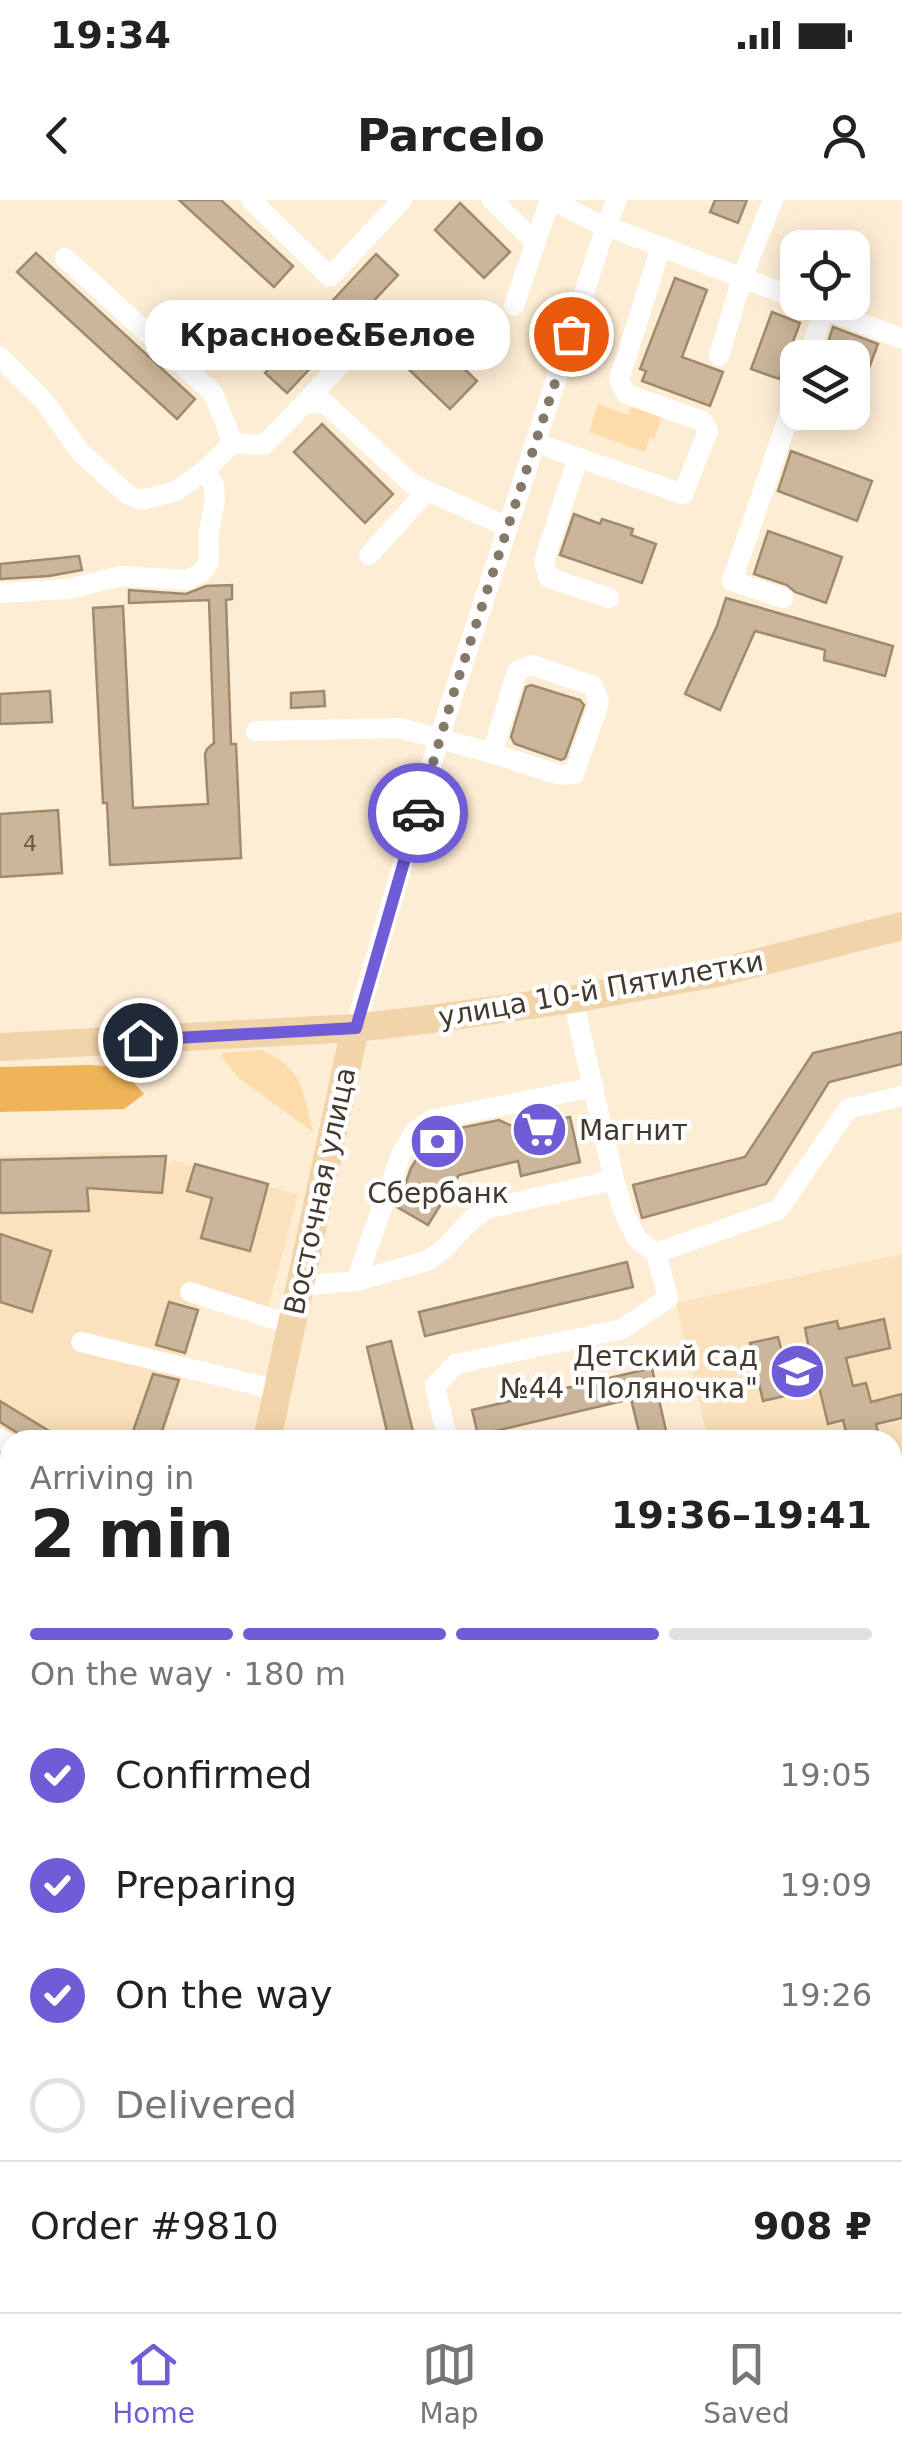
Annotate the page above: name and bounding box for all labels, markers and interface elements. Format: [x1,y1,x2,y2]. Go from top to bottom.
text: 19:34 [50,13,171,57]
icon: back [30,108,85,163]
icon: person [817,108,872,163]
text: Parcelo [357,109,545,162]
map controls [780,230,870,430]
button: locate [780,230,870,320]
pin [529,292,614,377]
callout: Красное&Белое [146,299,511,369]
icon: bag [544,307,599,362]
text: Красное&Белое [179,316,476,354]
button: layers [780,340,870,430]
courier [368,763,468,863]
icon: car [391,786,446,841]
house number: 4 [23,831,37,856]
street label: улица 10-й Пятилетки [436,944,766,1034]
pin [98,998,183,1083]
icon: home [113,1013,168,1068]
street label: Восточная улица [278,1064,362,1318]
supermarket icon: Магнит [510,1100,570,1160]
bank icon: Сбербанк [408,1112,468,1172]
place label: Магнит [579,1114,688,1147]
place label: Сбербанк [367,1177,509,1210]
place label: Детский сад №44 "Поляночка" [500,1340,758,1405]
school or university icon: Детский сад №44 "Поляночка" [767,1342,827,1402]
text: Arriving in [30,1459,194,1497]
text: 19:36–19:41 [611,1493,872,1537]
text: 2 min [30,1497,234,1572]
text: On the way · 180 m [30,1655,346,1693]
icon: check [30,1748,85,1803]
text: Confirmed [115,1753,312,1797]
text: 19:05 [780,1756,872,1794]
icon: check [30,1858,85,1913]
text: Preparing [115,1863,297,1907]
text: 19:09 [780,1866,872,1904]
icon: check [30,1968,85,2023]
text: On the way [115,1973,332,2017]
text: 19:26 [780,1976,872,2014]
text: Delivered [115,2083,297,2127]
text: Order #9810 [30,2204,279,2248]
text: 908 ₽ [753,2204,872,2248]
tab: Home [112,2337,195,2430]
tab: Map [420,2337,479,2430]
tab: Saved [703,2337,790,2430]

